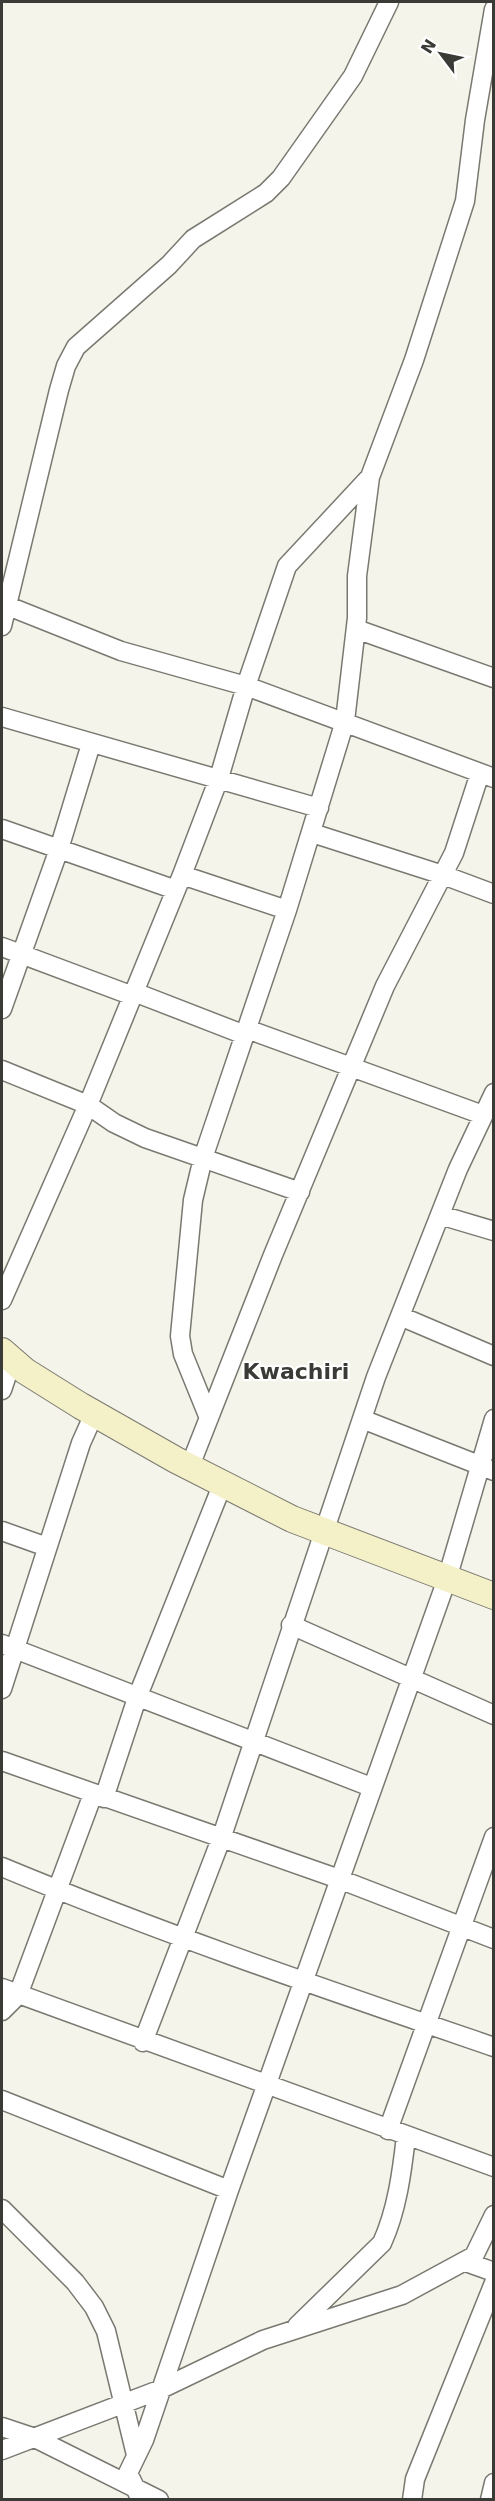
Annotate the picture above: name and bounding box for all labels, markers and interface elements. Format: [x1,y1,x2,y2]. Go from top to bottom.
north arrow [411,24,471,84]
text: N [417,36,440,57]
district label: Kwachiri [243,1359,349,1384]

